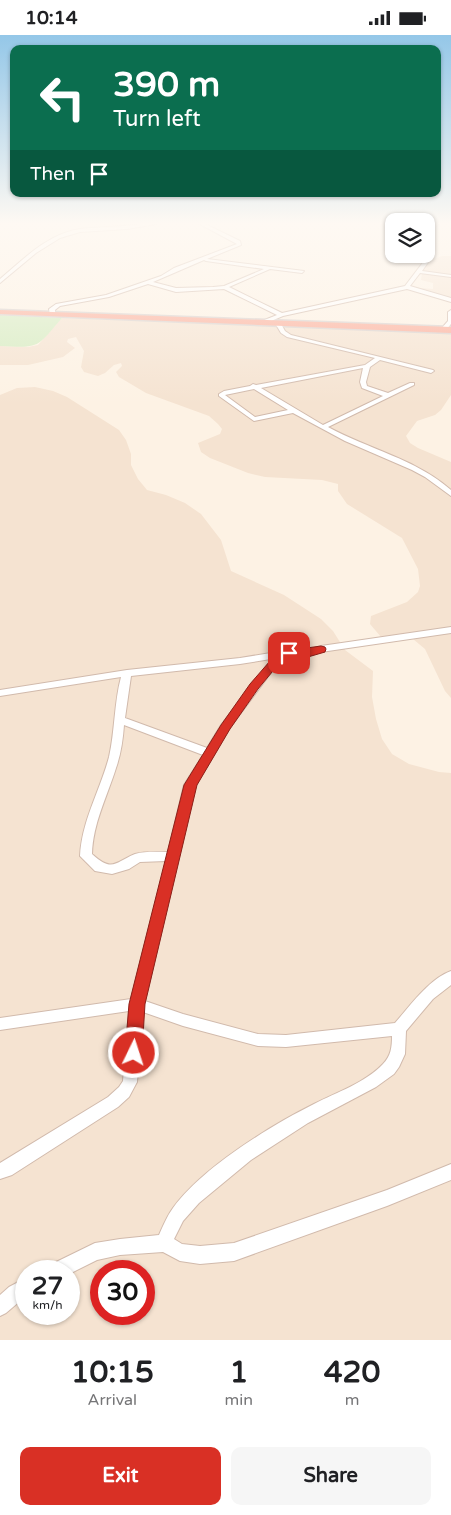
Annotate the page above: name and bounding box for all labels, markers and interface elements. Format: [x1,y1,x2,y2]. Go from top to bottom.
text: 10:14 [25,7,78,29]
text: 390 m [113,64,220,106]
icon: left [30,65,95,130]
text: Turn left [113,106,201,132]
icon: arrive [85,160,113,188]
text: Then [30,163,75,185]
map controls [385,213,435,263]
button: layers [385,213,435,263]
pin [268,632,310,674]
icon: arrive [275,639,303,667]
position arrow [107,1026,159,1078]
speed limit sign: 30 [90,1260,155,1325]
text: 27 [32,1271,63,1301]
text: km/h [32,1298,63,1312]
text: 10:15 [71,1354,154,1391]
text: 1 [229,1354,248,1391]
text: 420 [324,1354,380,1391]
text: Arrival [88,1390,137,1410]
text: min [225,1390,253,1410]
text: m [345,1390,359,1410]
button: Exit [20,1447,221,1505]
button: Share [231,1447,431,1505]

